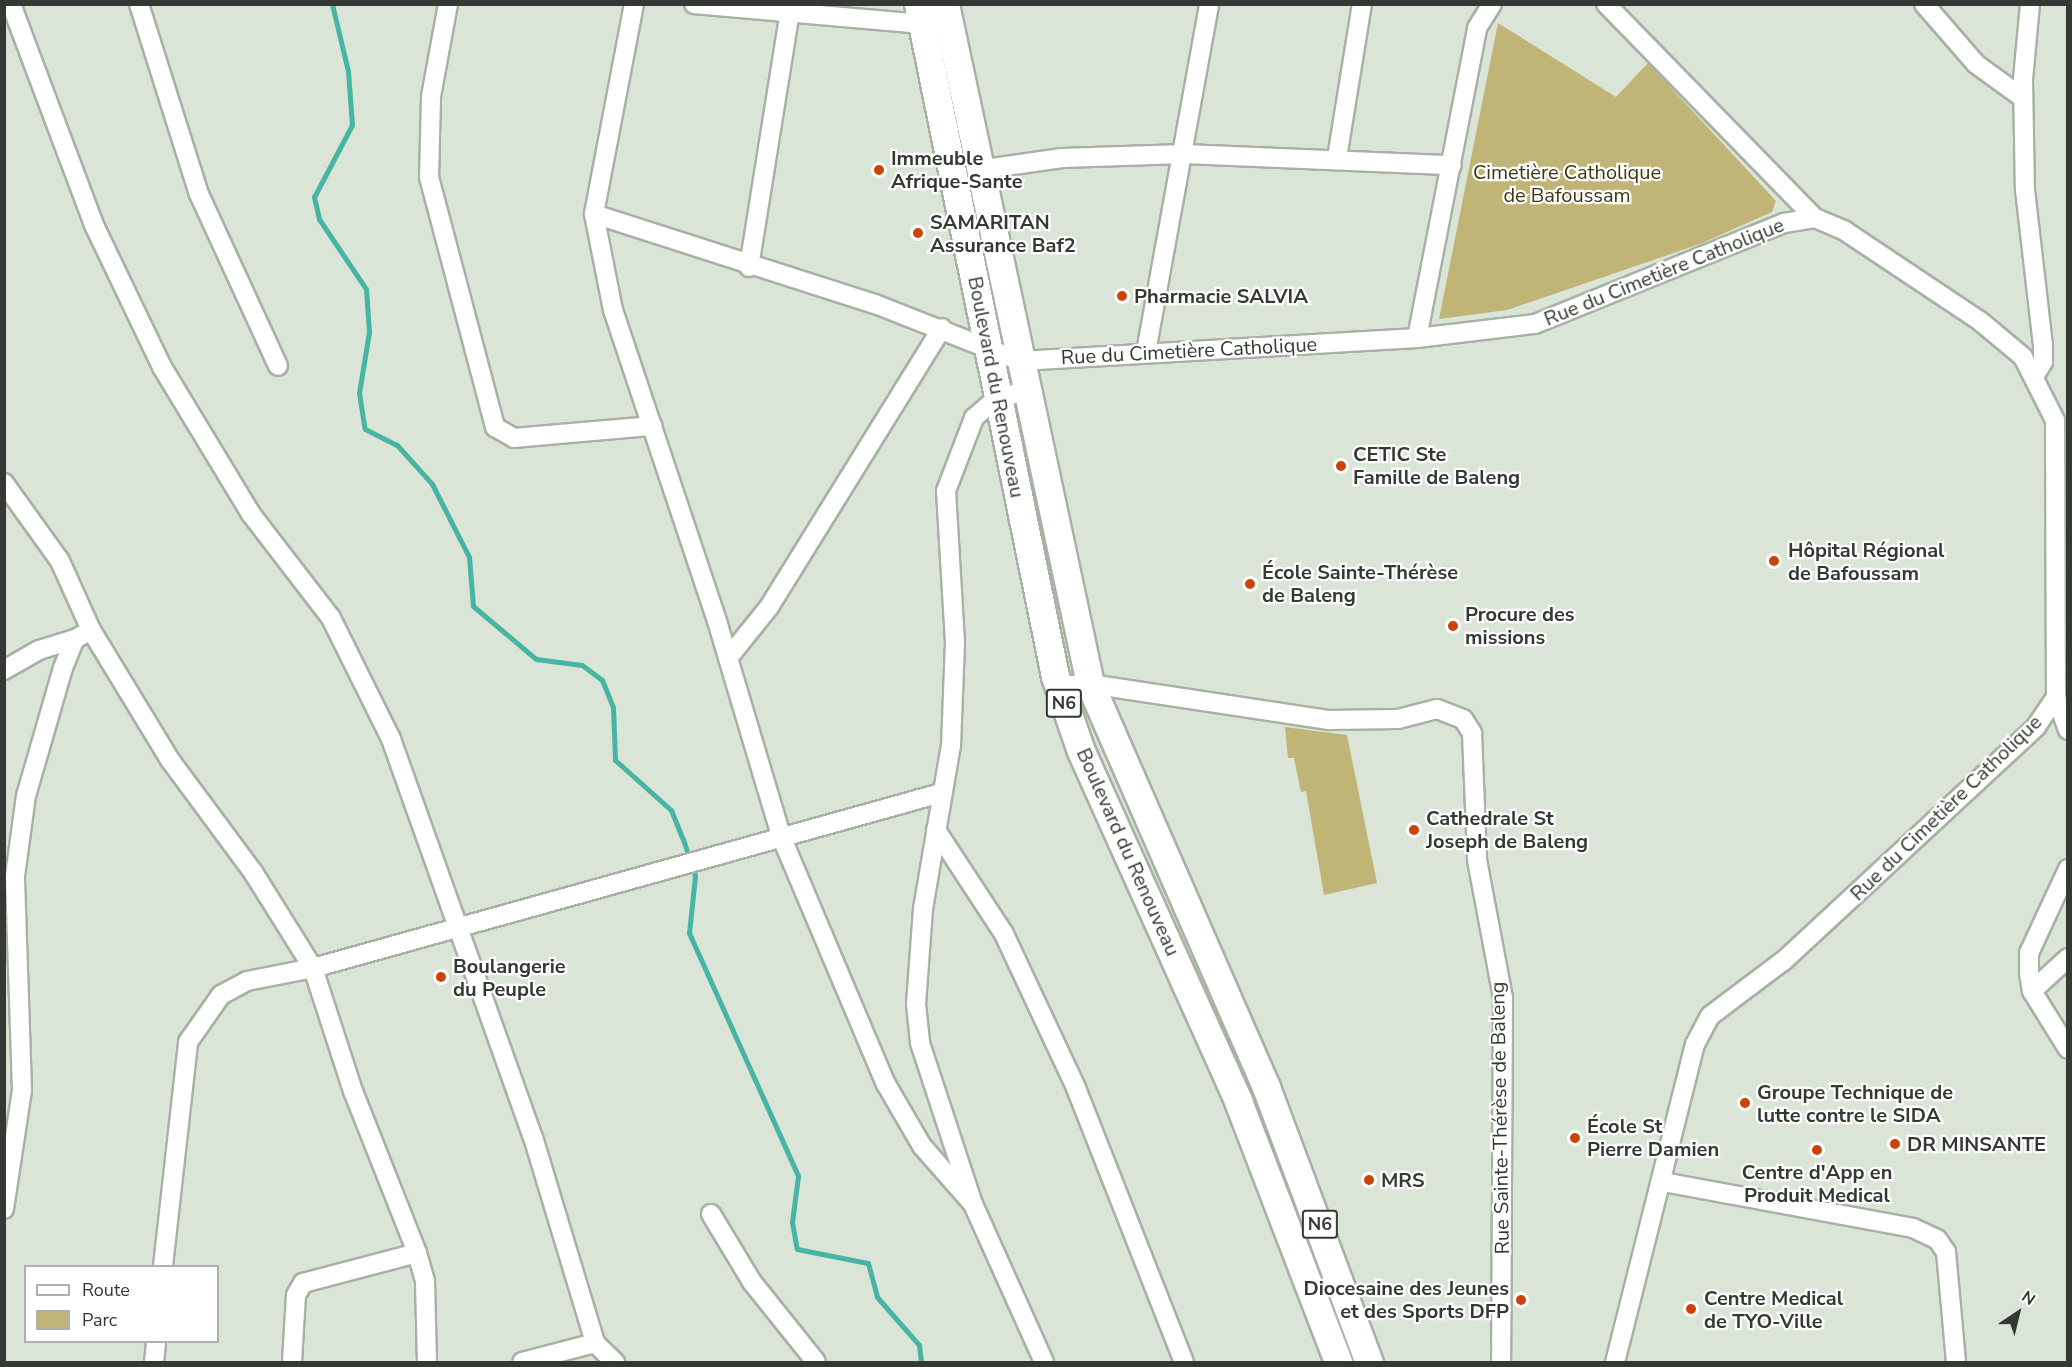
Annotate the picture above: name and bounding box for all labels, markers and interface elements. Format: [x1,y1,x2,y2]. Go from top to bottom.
place label: Immeuble Afrique-Sante [891,146,1023,193]
park label: Cimetière Catholique de Bafoussam [1473,160,1661,207]
marker: Immeuble Afrique-Sante [872,163,886,177]
place label: SAMARITAN Assurance Baf2 [930,210,1076,257]
street label: Rue du Cimetière Catholique [1541,213,1787,331]
marker: SAMARITAN Assurance Baf2 [911,226,925,240]
street label: Boulevard du Renouveau [963,274,1029,500]
place label: Pharmacie SALVIA [1134,284,1308,308]
marker: Pharmacie SALVIA [1115,289,1129,303]
street label: Rue du Cimetière Catholique [1060,332,1318,370]
place label: CETIC Ste Famille de Baleng [1353,442,1520,489]
marker: CETIC Ste Famille de Baleng [1334,459,1348,473]
place label: Hôpital Régional de Bafoussam [1788,538,1944,585]
marker: Hôpital Régional de Bafoussam [1765,552,1783,570]
place label: École Sainte-Thérèse de Baleng [1262,560,1458,607]
marker: École Sainte-Thérèse de Baleng [1243,577,1257,591]
place label: Procure des missions [1465,602,1575,649]
marker: Procure des missions [1446,619,1460,633]
road number: N6 [1044,688,1084,718]
street label: Rue du Cimetière Catholique [1845,710,2047,906]
street label: Boulevard du Renouveau [1071,744,1185,960]
place label: Cathedrale St Joseph de Baleng [1426,807,1588,854]
marker: Cathedrale St Joseph de Baleng [1407,823,1421,837]
place label: Boulangerie du Peuple [453,954,566,1001]
marker: Boulangerie du Peuple [434,970,448,984]
street label: Rue Sainte-Thérèse de Baleng [1486,981,1514,1255]
place label: Groupe Technique de lutte contre le SIDA [1757,1080,1953,1127]
marker: Groupe Technique de lutte contre le SIDA [1738,1096,1752,1110]
place label: École St Pierre Damien [1587,1114,1719,1161]
marker: École St Pierre Damien [1568,1131,1582,1145]
place label: DR MINSANTE [1907,1132,2046,1156]
marker: DR MINSANTE [1888,1137,1902,1151]
marker: Centre d'App en Produit Medical [1810,1143,1824,1157]
place label: Centre d'App en Produit Medical [1742,1160,1892,1207]
place label: MRS [1381,1168,1425,1192]
marker: MRS [1362,1173,1376,1187]
road number: N6 [1300,1209,1340,1239]
legend [24,1265,219,1343]
place label: Diocesaine des Jeunes et des Sports DFP [1304,1276,1509,1323]
text: Route [82,1278,130,1302]
north arrow [1988,1283,2048,1343]
place label: Centre Medical de TYO-Ville [1704,1286,1843,1333]
text: N [2017,1286,2040,1311]
marker: Diocesaine des Jeunes et des Sports DFP [1514,1293,1528,1307]
marker: Centre Medical de TYO-Ville [1682,1300,1700,1318]
text: Parc [82,1308,117,1332]

